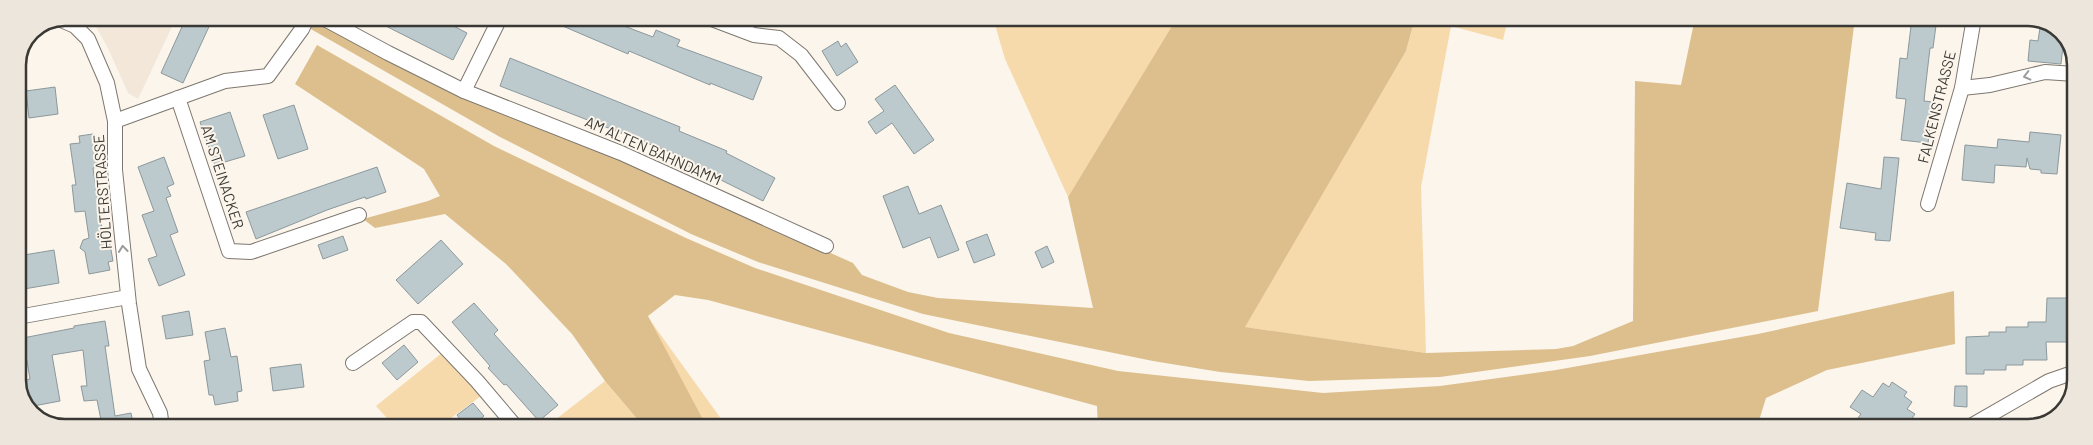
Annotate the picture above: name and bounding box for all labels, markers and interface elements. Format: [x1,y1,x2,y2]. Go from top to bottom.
street label: FALKENSTRASSE [1913,48,1959,165]
one-way arrow [2022,70,2031,81]
street label: AM ALTEN BAHNDAMM [582,112,724,188]
street label: AM STEINACKER [198,122,248,231]
street label: HÖLTERSTRASSE [89,134,115,250]
one-way arrow [118,245,129,253]

